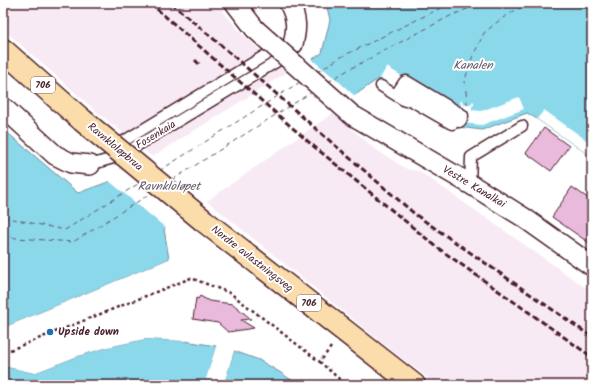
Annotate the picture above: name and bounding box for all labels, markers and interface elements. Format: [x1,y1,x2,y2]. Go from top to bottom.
water label: Kanalen [453,56,494,75]
road number: 706 [31,77,55,93]
street label: Fosenkaia [132,116,180,154]
street label: Ravnkloløpbrua [83,118,147,176]
street label: Vestre Kanalkai [439,161,509,213]
water label: Ravnkloløpet [138,177,203,196]
street label: Nordre avlastningsveg [207,221,297,297]
road number: 706 [297,295,321,311]
place label: Upside down [58,323,119,341]
marker: Upside down [45,327,55,337]

